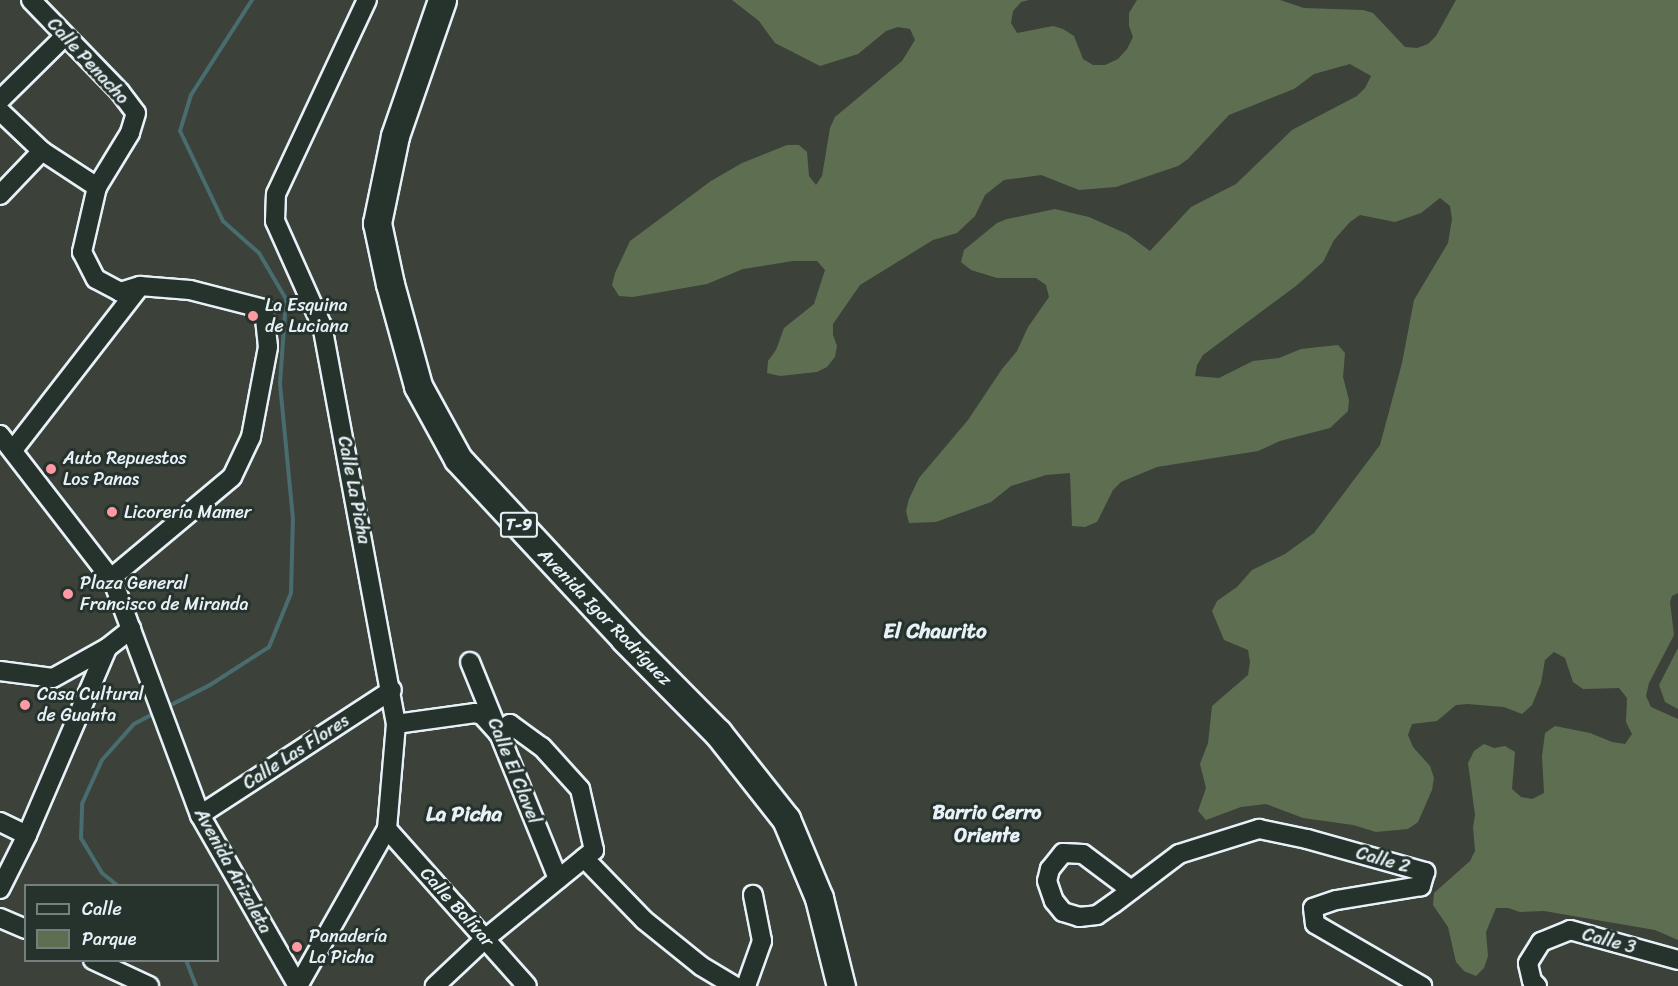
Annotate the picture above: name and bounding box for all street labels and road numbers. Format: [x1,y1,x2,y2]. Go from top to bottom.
street label: Calle Penacho [42,13,134,109]
street label: Calle La Picha [333,434,375,546]
road number: T-9 [500,512,538,538]
street label: Avenida Igor Rodríguez [534,544,676,690]
street label: Calle Las Flores [239,709,353,795]
street label: Calle El Clavel [483,715,545,827]
street label: Avenida Arizaleta [190,805,276,937]
street label: Calle 2 [1354,842,1412,878]
street label: Calle Bolívar [416,863,498,951]
street label: Calle 3 [1580,924,1638,958]

